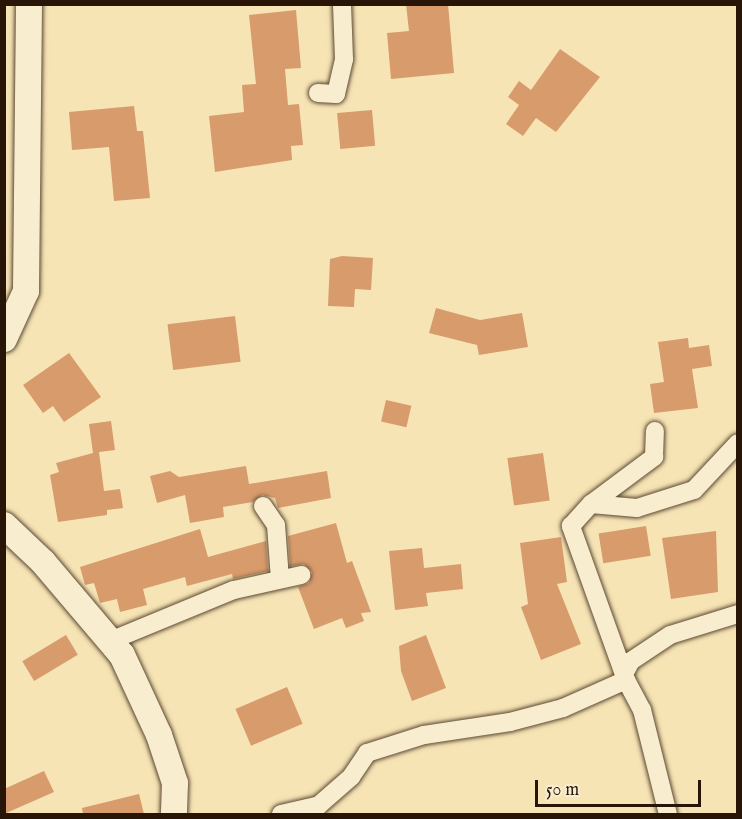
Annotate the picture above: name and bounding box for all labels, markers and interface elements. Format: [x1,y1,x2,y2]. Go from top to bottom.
scale bar [538,768,704,806]
text: 50 m [546,779,579,802]

